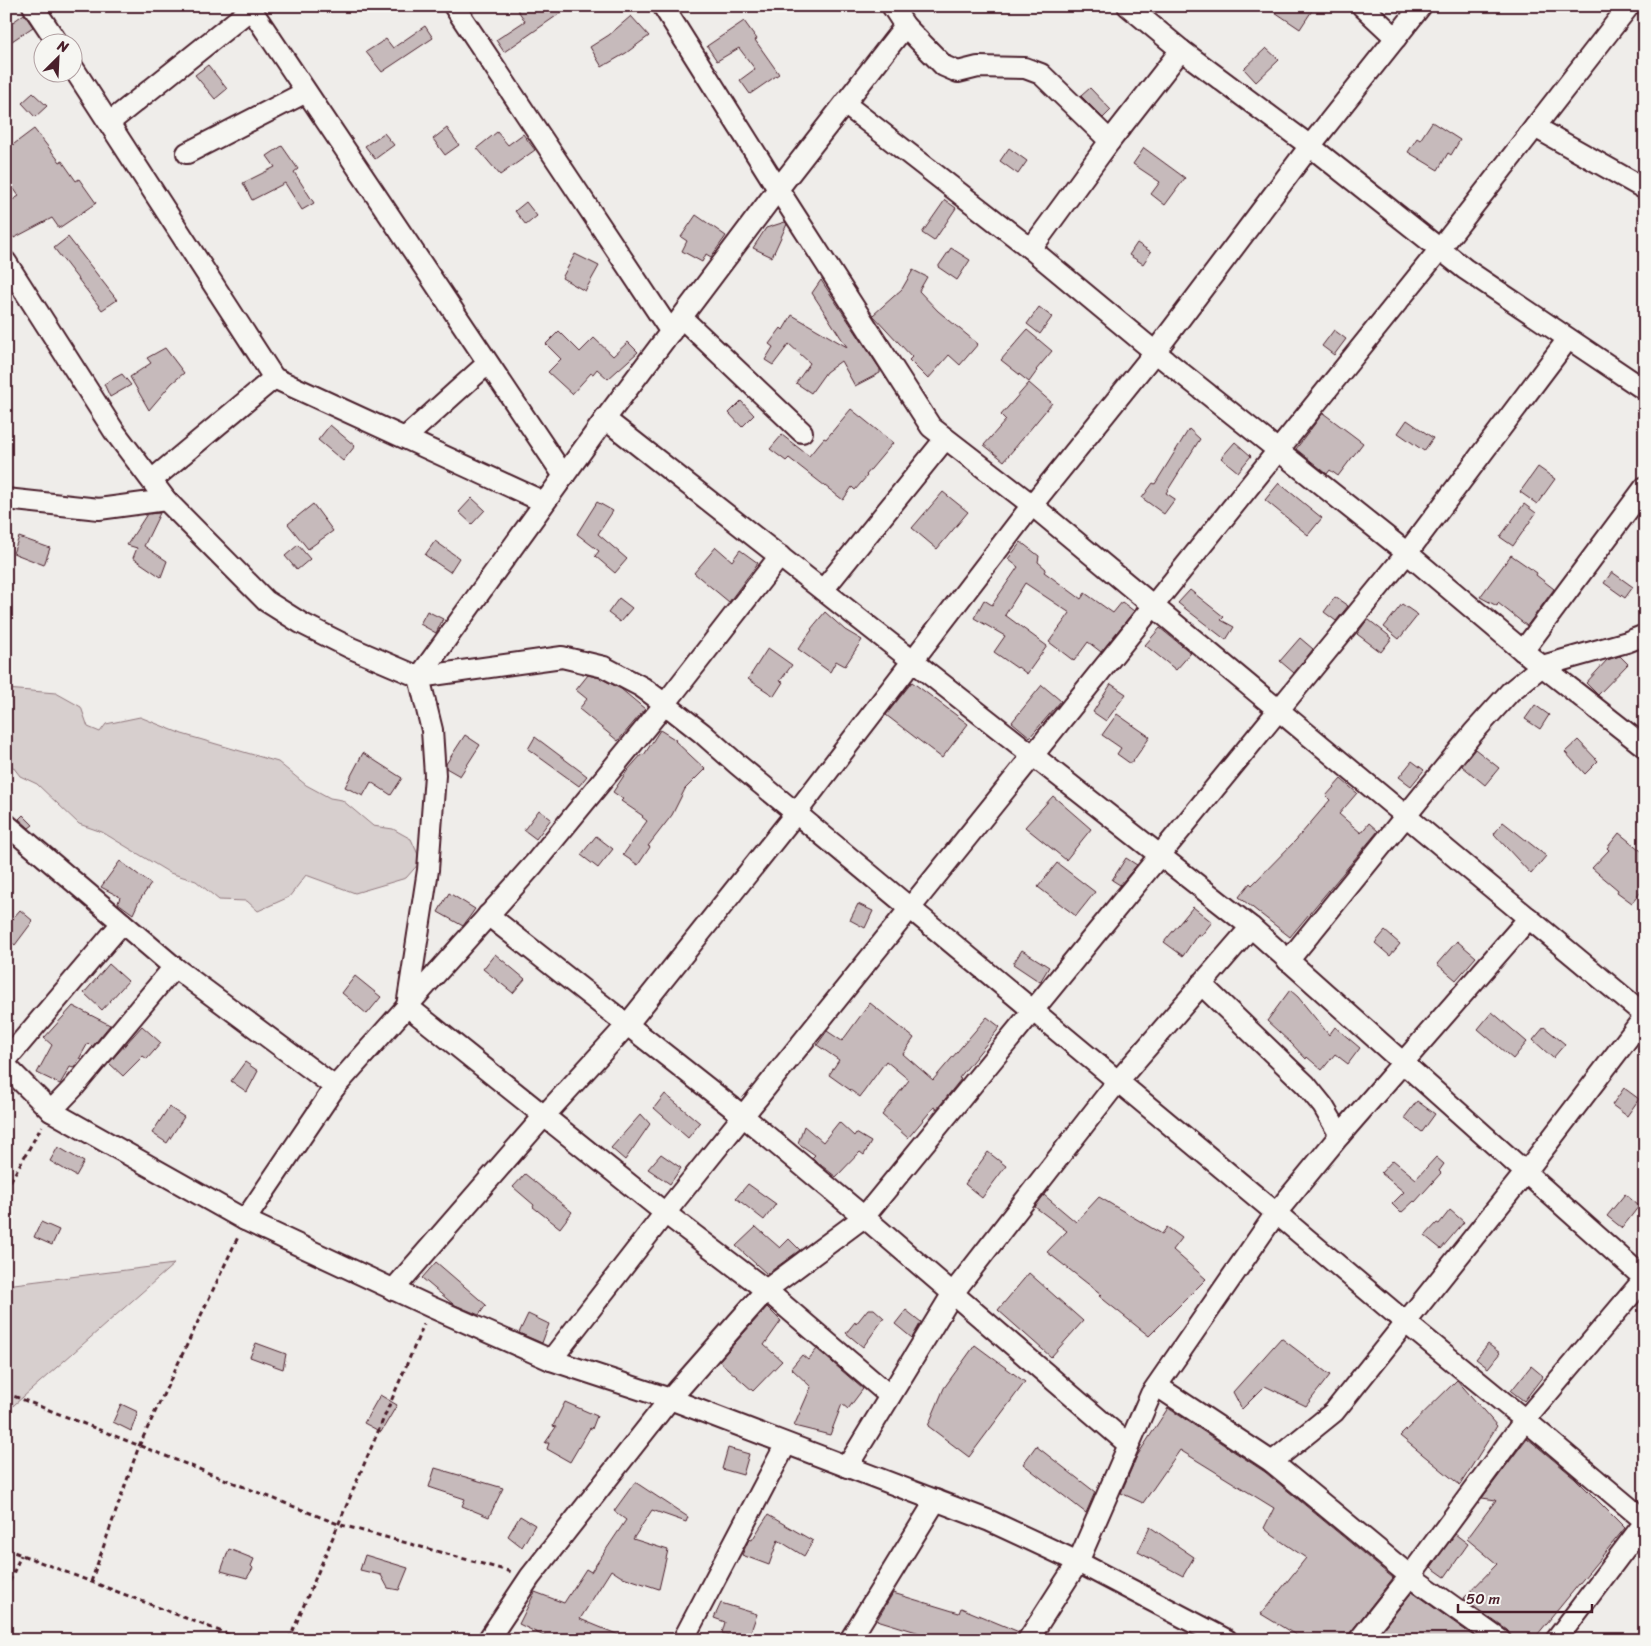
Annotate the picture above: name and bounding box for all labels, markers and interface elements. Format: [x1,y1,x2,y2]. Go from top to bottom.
north arrow [32,32,82,82]
text: N [53,33,73,60]
scale bar [1458,1581,1592,1613]
text: 50 m [1466,1586,1501,1612]

